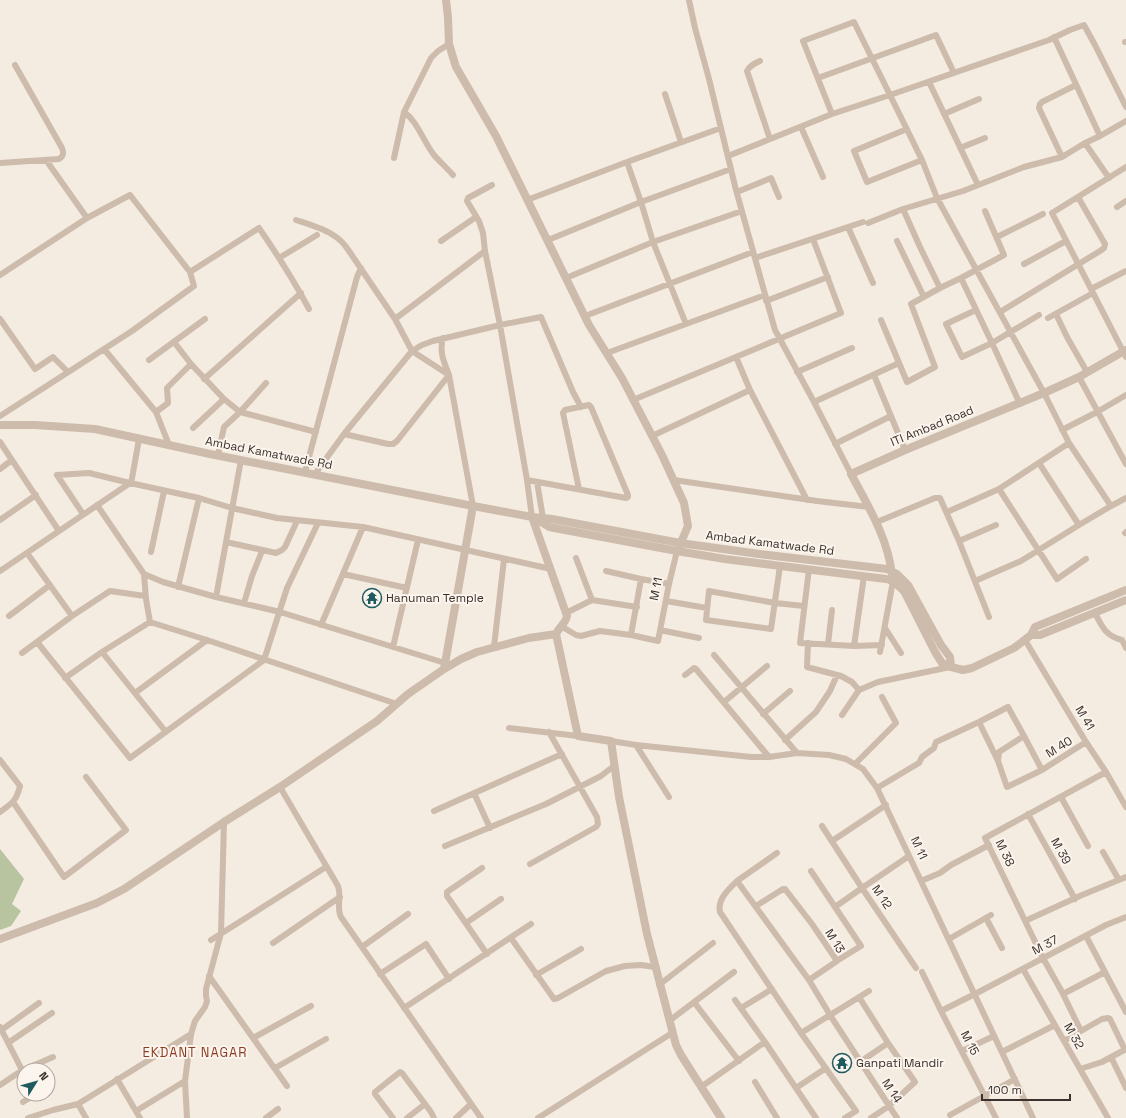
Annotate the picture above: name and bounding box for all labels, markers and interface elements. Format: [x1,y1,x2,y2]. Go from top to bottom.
street label: ITI Ambad Road [888,402,976,450]
street label: Ambad Kamatwade Rd [204,433,334,473]
street label: Ambad Kamatwade Rd [705,527,835,559]
street label: M 11 [646,576,666,602]
temple icon: Hanuman Temple [361,587,383,609]
place label: Hanuman Temple [386,590,484,606]
street label: M 41 [1072,703,1098,733]
street label: M 40 [1043,733,1075,761]
street label: M 11 [907,834,931,862]
street label: M 39 [1047,835,1075,867]
street label: M 38 [992,837,1018,869]
street label: M 12 [868,882,896,912]
street label: M 13 [821,926,849,956]
street label: M 37 [1029,931,1061,959]
street label: M 32 [1060,1020,1088,1052]
street label: M 15 [957,1028,983,1058]
district label: EKDANT NAGAR [143,1044,247,1061]
temple icon: Ganpati Mandir [831,1052,853,1074]
place label: Ganpati Mandir [856,1055,944,1071]
north arrow [16,1062,56,1102]
text: N [36,1069,52,1083]
street label: M 14 [878,1076,906,1107]
scale bar [982,1076,1070,1102]
text: 100 m [988,1082,1022,1098]

